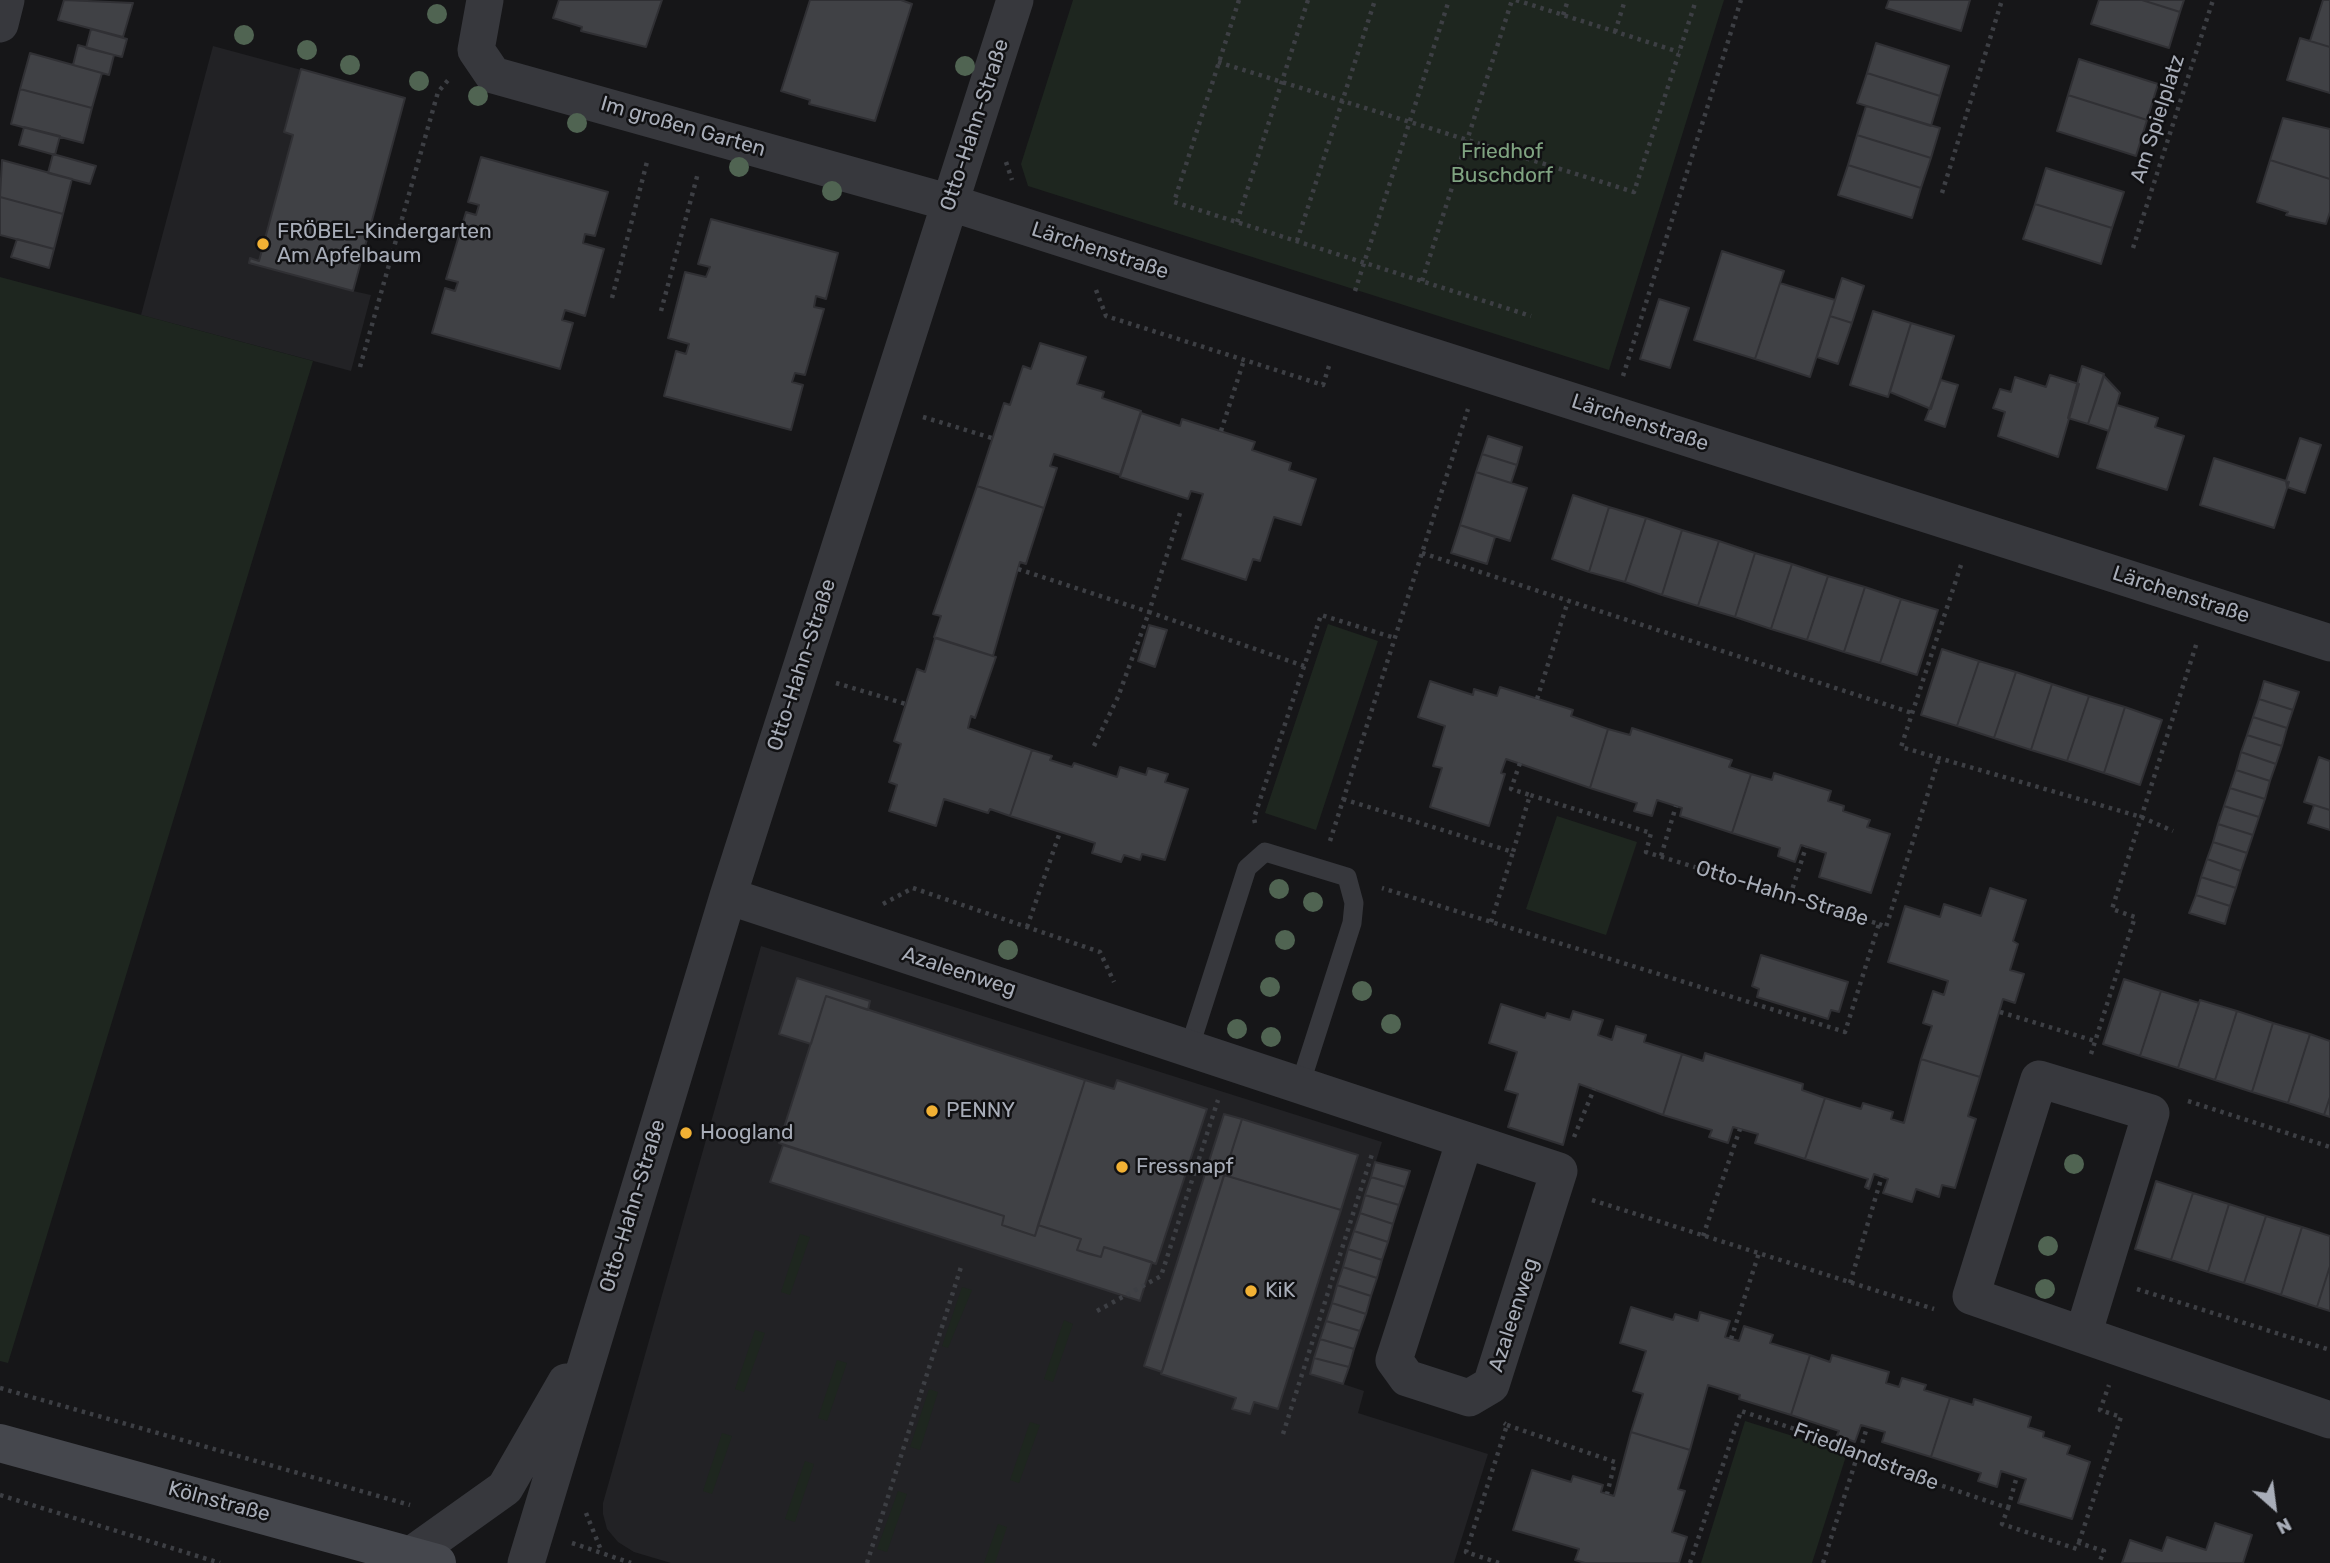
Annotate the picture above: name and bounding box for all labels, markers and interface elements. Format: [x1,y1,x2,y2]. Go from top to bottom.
street label: Otto-Hahn-Straße [935,36,1015,214]
street label: Am Spielplatz [2125,52,2191,186]
street label: Im großen Garten [598,91,768,163]
park label: Friedhof Buschdorf [1451,139,1553,189]
street label: Lärchenstraße [1028,217,1172,285]
place label: FRÖBEL-Kindergarten Am Apfelbaum [277,219,492,269]
marker: FRÖBEL-Kindergarten Am Apfelbaum [255,236,271,252]
street label: Lärchenstraße [1568,389,1712,457]
street label: Lärchenstraße [2109,561,2253,629]
street label: Otto-Hahn-Straße [762,576,842,754]
street label: Otto-Hahn-Straße [1693,856,1871,932]
street label: Azaleenweg [899,942,1019,1002]
place label: PENNY [946,1098,1015,1124]
marker: PENNY [924,1103,940,1119]
street label: Otto-Hahn-Straße [595,1117,671,1295]
place label: Hoogland [700,1120,794,1146]
marker: Hoogland [678,1125,694,1141]
place label: Fressnapf [1136,1154,1234,1180]
marker: Fressnapf [1114,1159,1130,1175]
street label: Azaleenweg [1484,1255,1544,1375]
place label: KiK [1265,1278,1295,1304]
marker: KiK [1243,1283,1259,1299]
street label: Friedlandstraße [1790,1418,1942,1496]
north arrow [2239,1472,2309,1542]
street label: Kölnstraße [165,1476,273,1528]
text: N [2273,1513,2296,1539]

